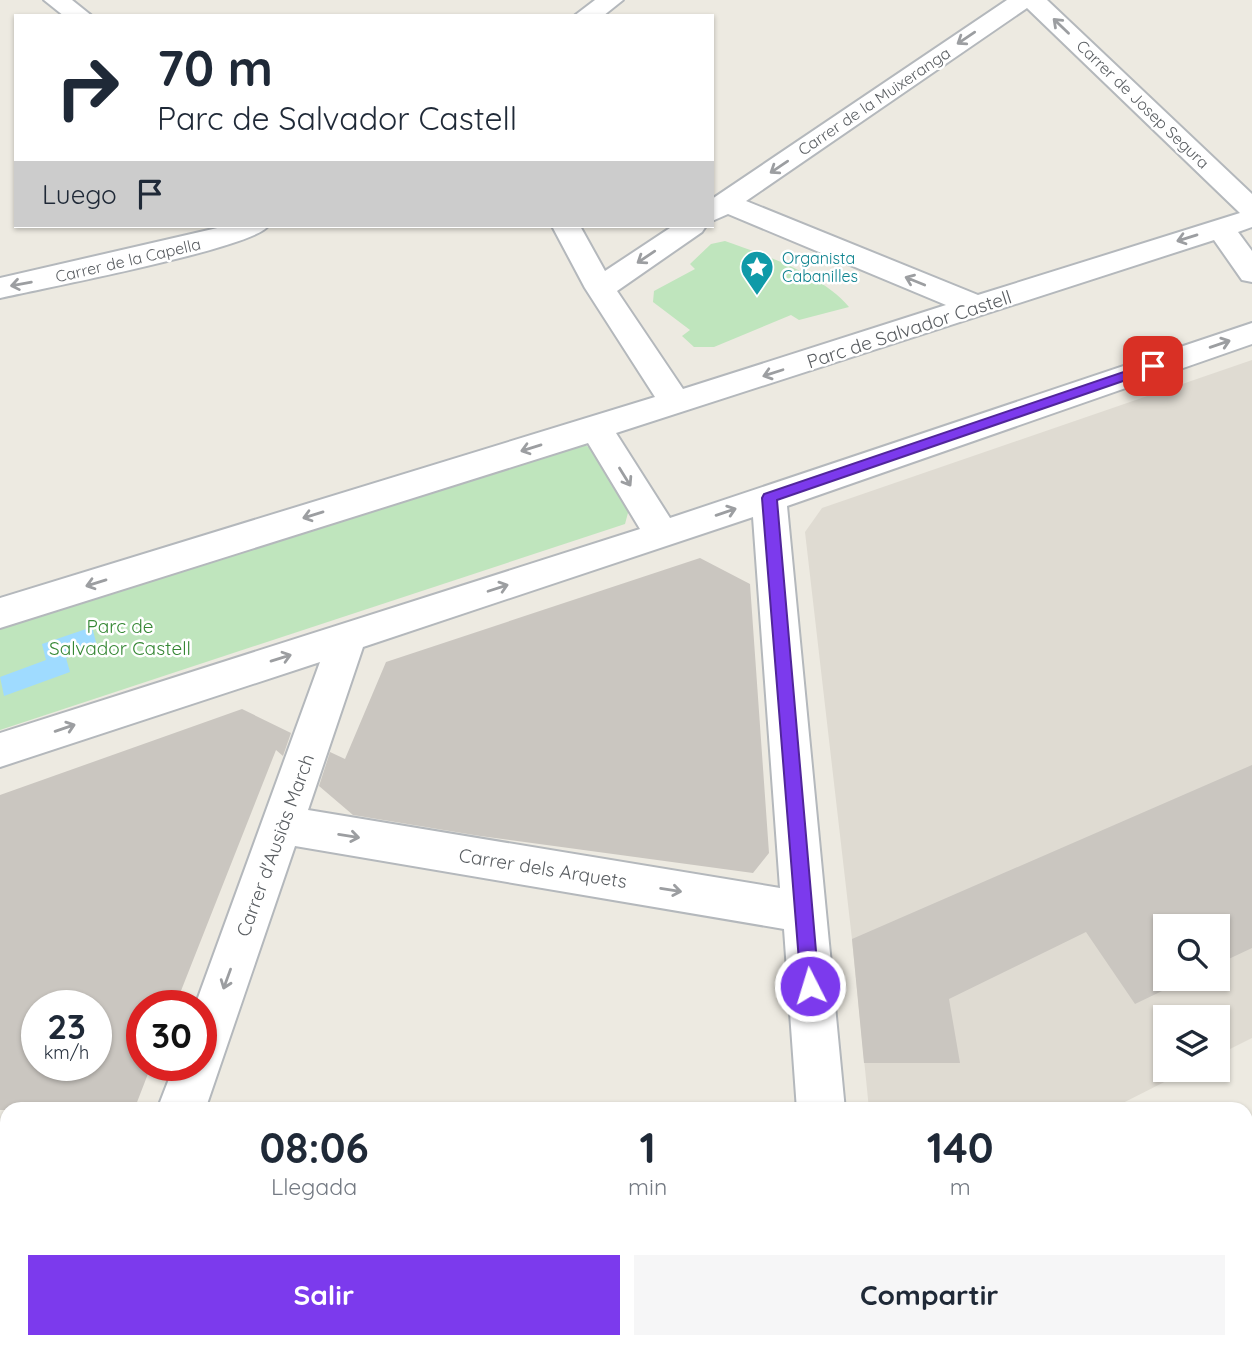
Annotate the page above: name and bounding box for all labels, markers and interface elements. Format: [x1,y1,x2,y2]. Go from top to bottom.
one-way arrow [1053,18,1070,35]
one-way arrow [957,32,977,46]
street label: Carrer de Josep Segura [1072,35,1214,173]
text: 70 m [157,37,273,98]
icon: right [42,42,133,133]
street label: Carrer de la Muixeranga [794,43,954,159]
text: Parc de Salvador Castell [157,98,517,138]
one-way arrow [769,160,789,174]
icon: arrive [131,175,169,213]
text: Luego [42,178,117,211]
one-way arrow [1176,233,1198,246]
street label: Carrer de la Capella [53,234,203,286]
place icon: Organista Cabanilles [738,248,776,297]
place label: Organista Cabanilles [782,248,858,286]
one-way arrow [637,250,656,264]
one-way arrow [904,273,926,286]
one-way arrow [10,278,33,291]
street label: Parc de Salvador Castell [804,285,1014,373]
pin [1123,336,1183,396]
one-way arrow [1208,337,1230,349]
icon: arrive [1134,347,1172,385]
one-way arrow [762,367,784,380]
one-way arrow [520,443,542,456]
one-way arrow [618,467,632,487]
one-way arrow [715,505,736,518]
one-way arrow [303,510,325,523]
one-way arrow [85,577,107,590]
one-way arrow [486,581,508,594]
park label: Parc de Salvador Castell [49,614,191,660]
one-way arrow [270,651,292,664]
one-way arrow [53,721,75,733]
street label: Carrer d'Ausiàs March [231,750,319,940]
one-way arrow [338,830,360,843]
street label: Carrer dels Arquets [457,843,629,893]
one-way arrow [659,884,682,897]
map controls [1153,914,1230,1082]
button: search [1153,914,1230,991]
position arrow [773,949,847,1023]
one-way arrow [220,967,233,989]
speed limit sign: 30 [126,990,217,1081]
text: 23 [47,1004,86,1048]
button: layers [1153,1005,1230,1082]
text: km/h [44,1041,89,1064]
text: 08:06 [259,1121,369,1174]
text: 1 [640,1121,656,1174]
text: 140 [927,1121,994,1174]
text: Llegada [271,1172,357,1201]
text: min [628,1172,667,1201]
text: m [950,1172,971,1201]
button: Salir [28,1255,620,1335]
button: Compartir [634,1255,1225,1335]

